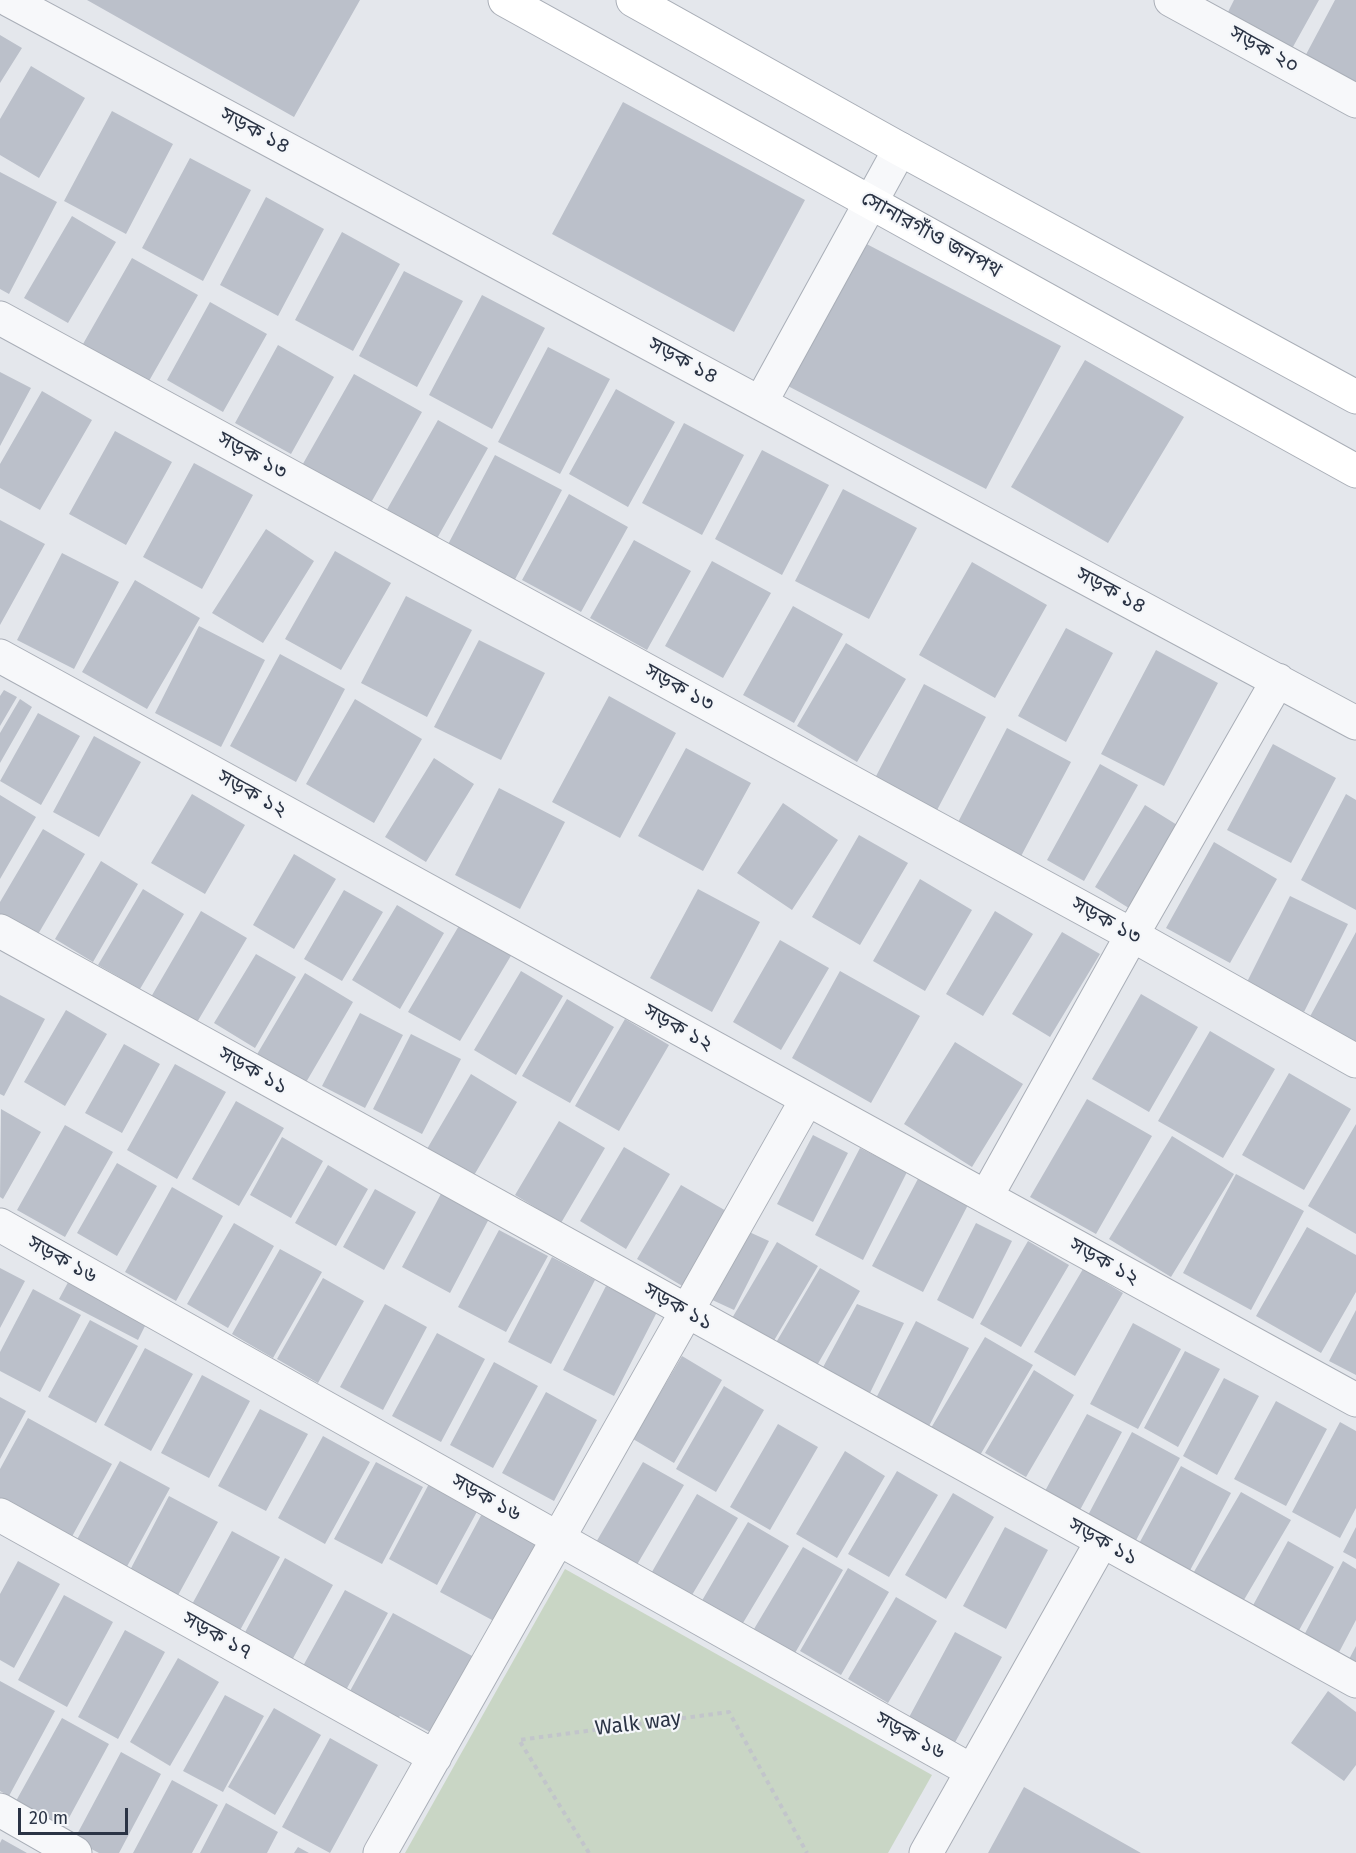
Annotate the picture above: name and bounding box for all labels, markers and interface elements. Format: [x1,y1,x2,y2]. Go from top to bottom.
street label: সড়ক ২০ [1225,21,1303,79]
street label: সড়ক ১৪ [216,102,294,160]
street label: সোনারগাঁও জনপথ [856,186,1006,284]
street label: সড়ক ১৪ [644,332,722,390]
street label: সড়ক ১৩ [213,427,291,485]
street label: সড়ক ১৪ [1072,562,1150,620]
street label: সড়ক ১৩ [640,659,718,717]
street label: সড়ক ১২ [213,765,291,823]
street label: সড়ক ১৩ [1067,892,1145,950]
street label: সড়ক ১২ [639,999,717,1057]
street label: সড়ক ১১ [214,1042,292,1100]
street label: সড়ক ১৬ [23,1231,101,1289]
street label: সড়ক ১২ [1065,1233,1143,1291]
street label: সড়ক ১১ [639,1278,717,1336]
street label: সড়ক ১৬ [447,1469,525,1527]
street label: সড়ক ১১ [1064,1513,1142,1571]
street label: সড়ক ১৭ [178,1607,256,1665]
street label: Walk way [593,1706,683,1742]
street label: সড়ক ১৬ [871,1707,949,1765]
scale bar [21,1796,130,1834]
text: 20 m [29,1807,68,1829]

